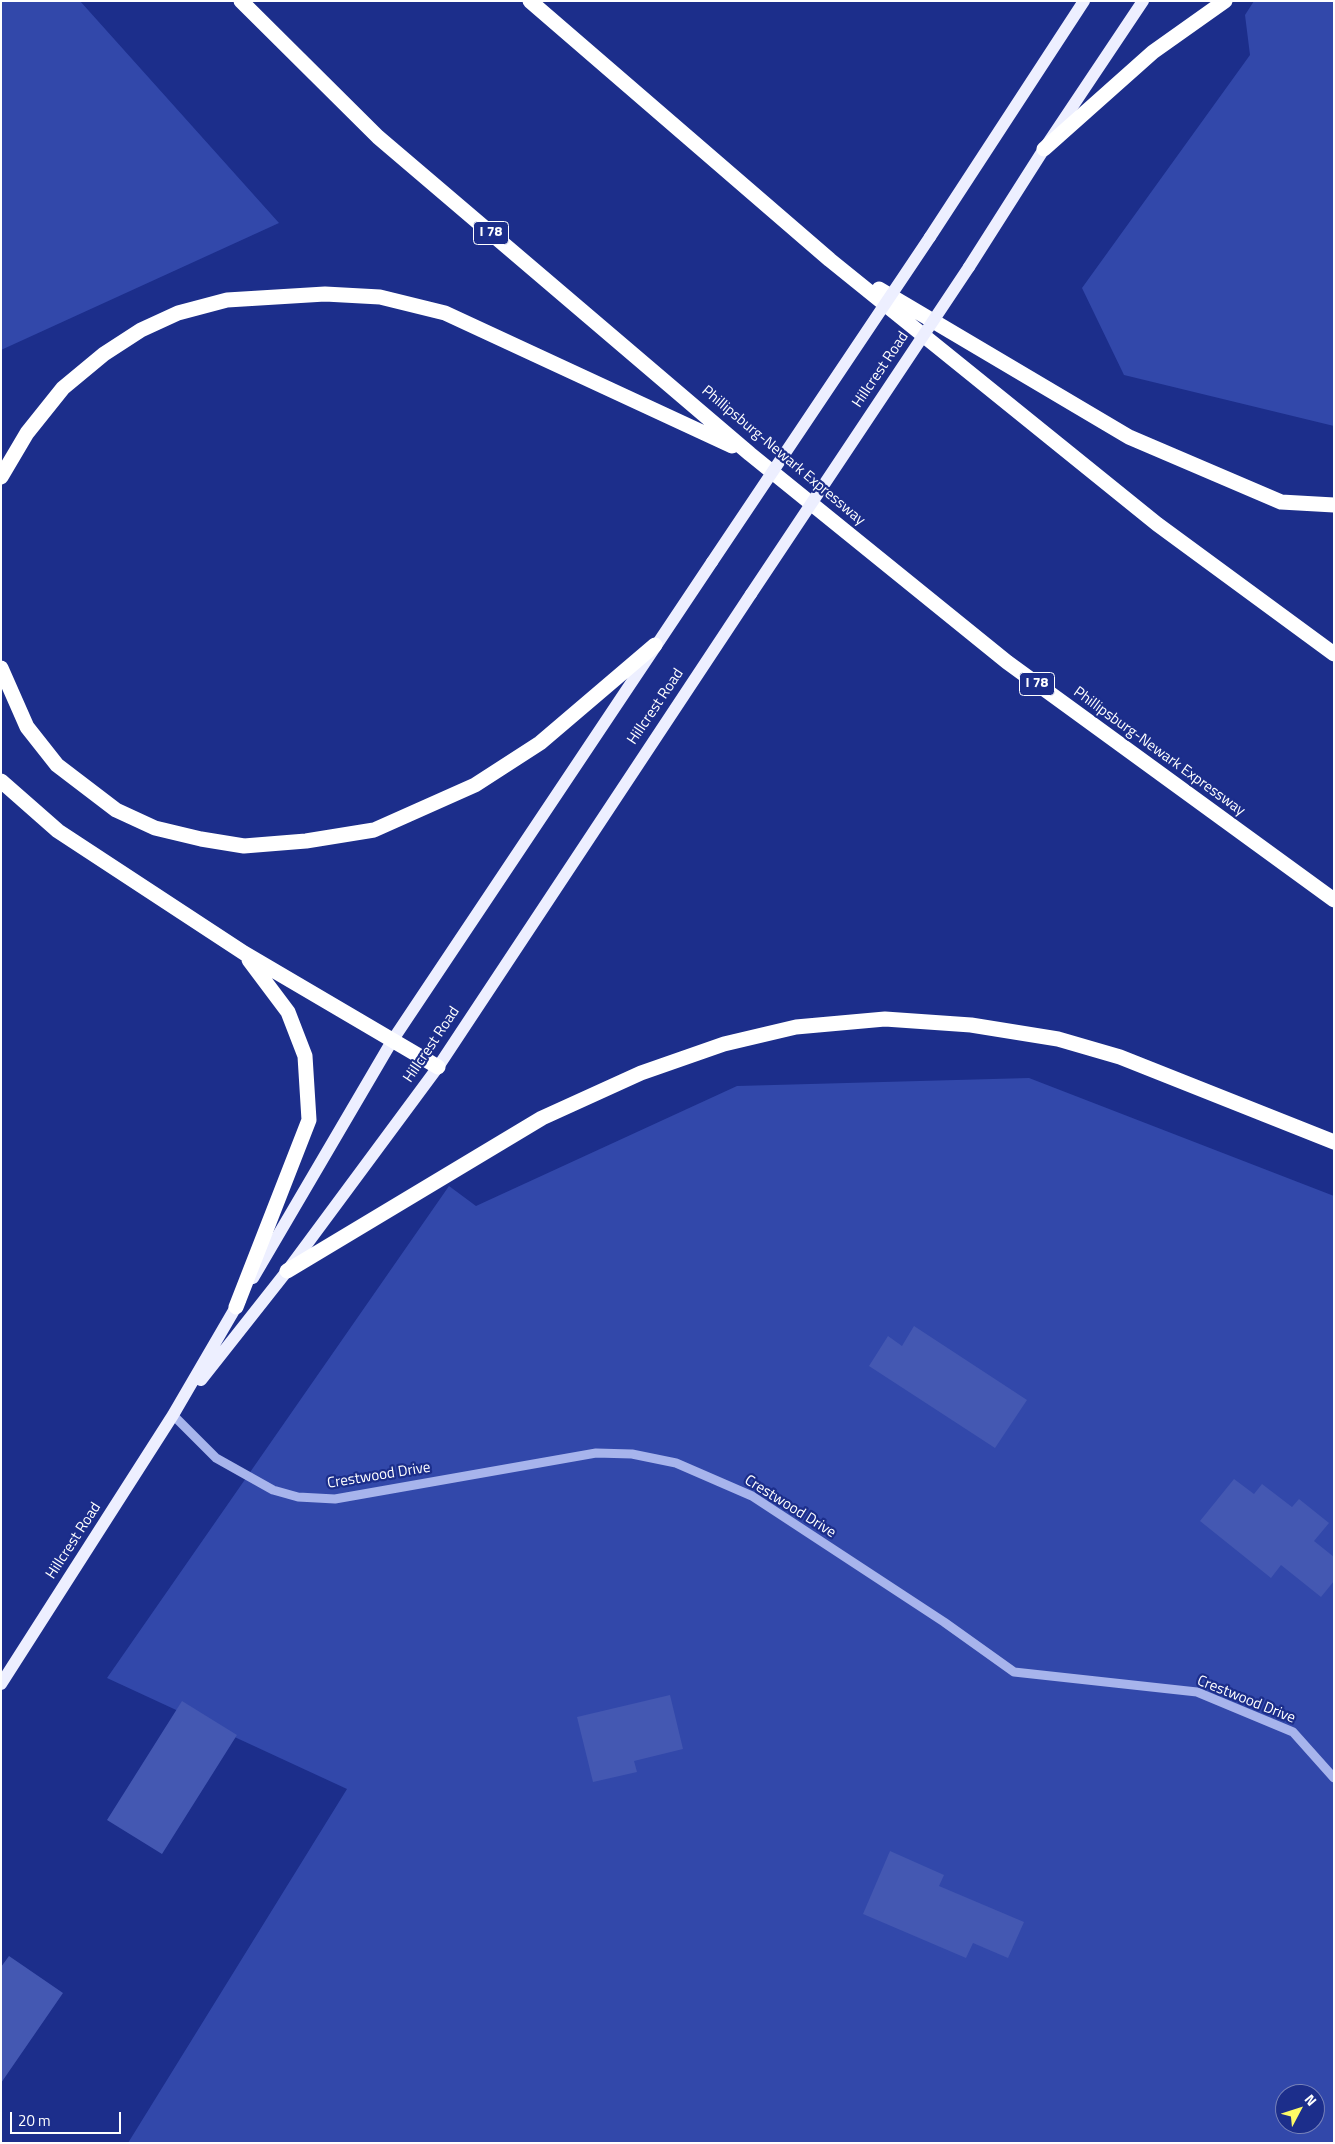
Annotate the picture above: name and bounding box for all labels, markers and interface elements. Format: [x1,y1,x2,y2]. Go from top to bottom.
road number: I 78 [474,222,508,244]
street label: Hillcrest Road [849,329,913,411]
street label: Phillipsburg-Newark Expressway [698,382,868,530]
street label: Hillcrest Road [624,666,688,748]
road number: I 78 [1020,672,1054,696]
street label: Phillipsburg-Newark Expressway [1070,684,1248,820]
street label: Hillcrest Road [400,1004,464,1086]
street label: Crestwood Drive [326,1459,432,1493]
street label: Crestwood Drive [741,1472,839,1542]
street label: Hillcrest Road [43,1499,105,1583]
street label: Crestwood Drive [1194,1672,1298,1728]
north arrow [1275,2084,1325,2134]
text: N [1300,2089,1322,2110]
scale bar [12,2102,124,2134]
text: 20 m [18,2109,51,2132]

